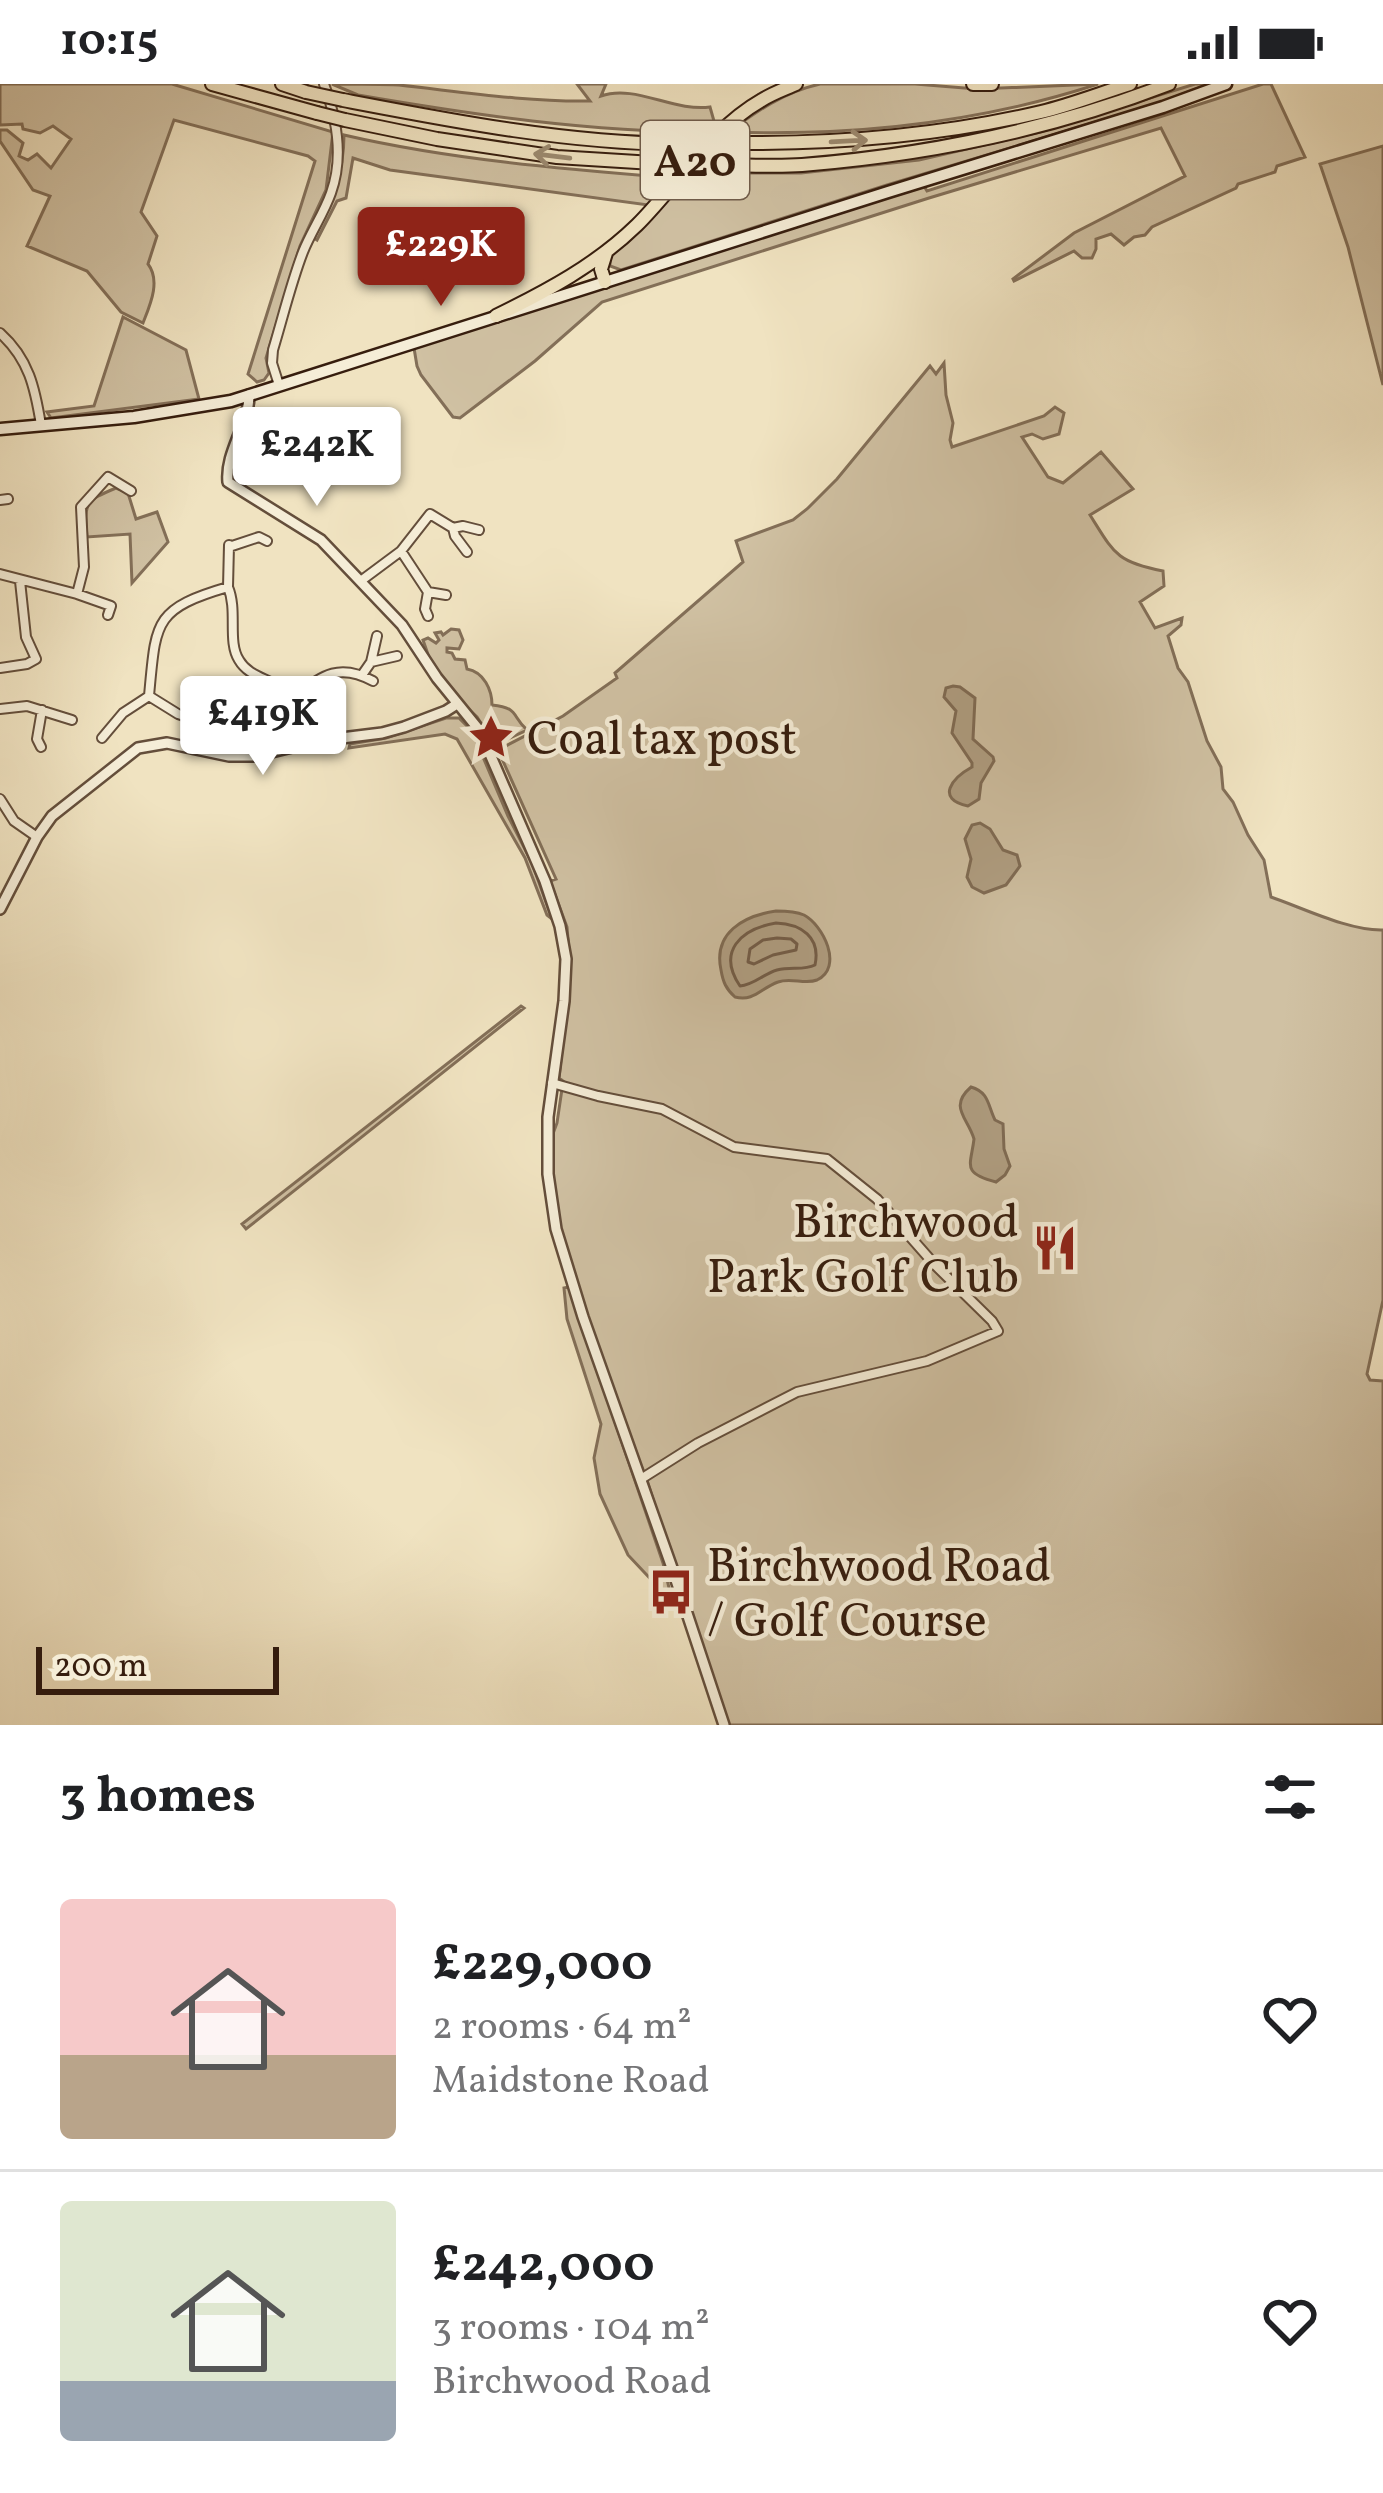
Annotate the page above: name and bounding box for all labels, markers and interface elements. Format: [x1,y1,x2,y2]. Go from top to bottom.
text: 10:15 [60,11,158,74]
road number: A20 [641,121,749,199]
one-way arrow [829,129,868,152]
one-way arrow [534,144,573,166]
pin: £229K [357,207,525,309]
text: £229K [385,219,497,273]
pin: £242K [233,407,401,509]
text: £242K [260,419,374,473]
pin: £419K [179,676,347,778]
text: £419K [207,688,319,742]
place label: Coal tax post [527,708,797,775]
place icon: Coal tax post [466,712,516,762]
place label: Birchwood Park Golf Club [707,1191,1019,1313]
restaurant icon: Birchwood Park Golf Club [1030,1223,1080,1273]
place label: Birchwood Road / Golf Course [707,1535,1051,1657]
bus stop icon: Birchwood Road / Golf Course [646,1567,696,1617]
scale bar [36,1641,279,1694]
text: 200 m [54,1645,148,1691]
text: 3 homes [60,1762,256,1833]
icon: filters [1257,1764,1323,1830]
text: £229,000 [432,1930,652,2001]
icon: home [156,1947,300,2091]
icon: heart [1257,1986,1323,2052]
text: 2 rooms · 64 m² [432,2001,692,2055]
text: Maidstone Road [432,2055,710,2109]
text: £242,000 [432,2231,655,2302]
icon: home [156,2249,300,2393]
icon: heart [1257,2288,1323,2354]
text: 3 rooms · 104 m² [432,2302,710,2356]
text: Birchwood Road [432,2356,712,2410]

